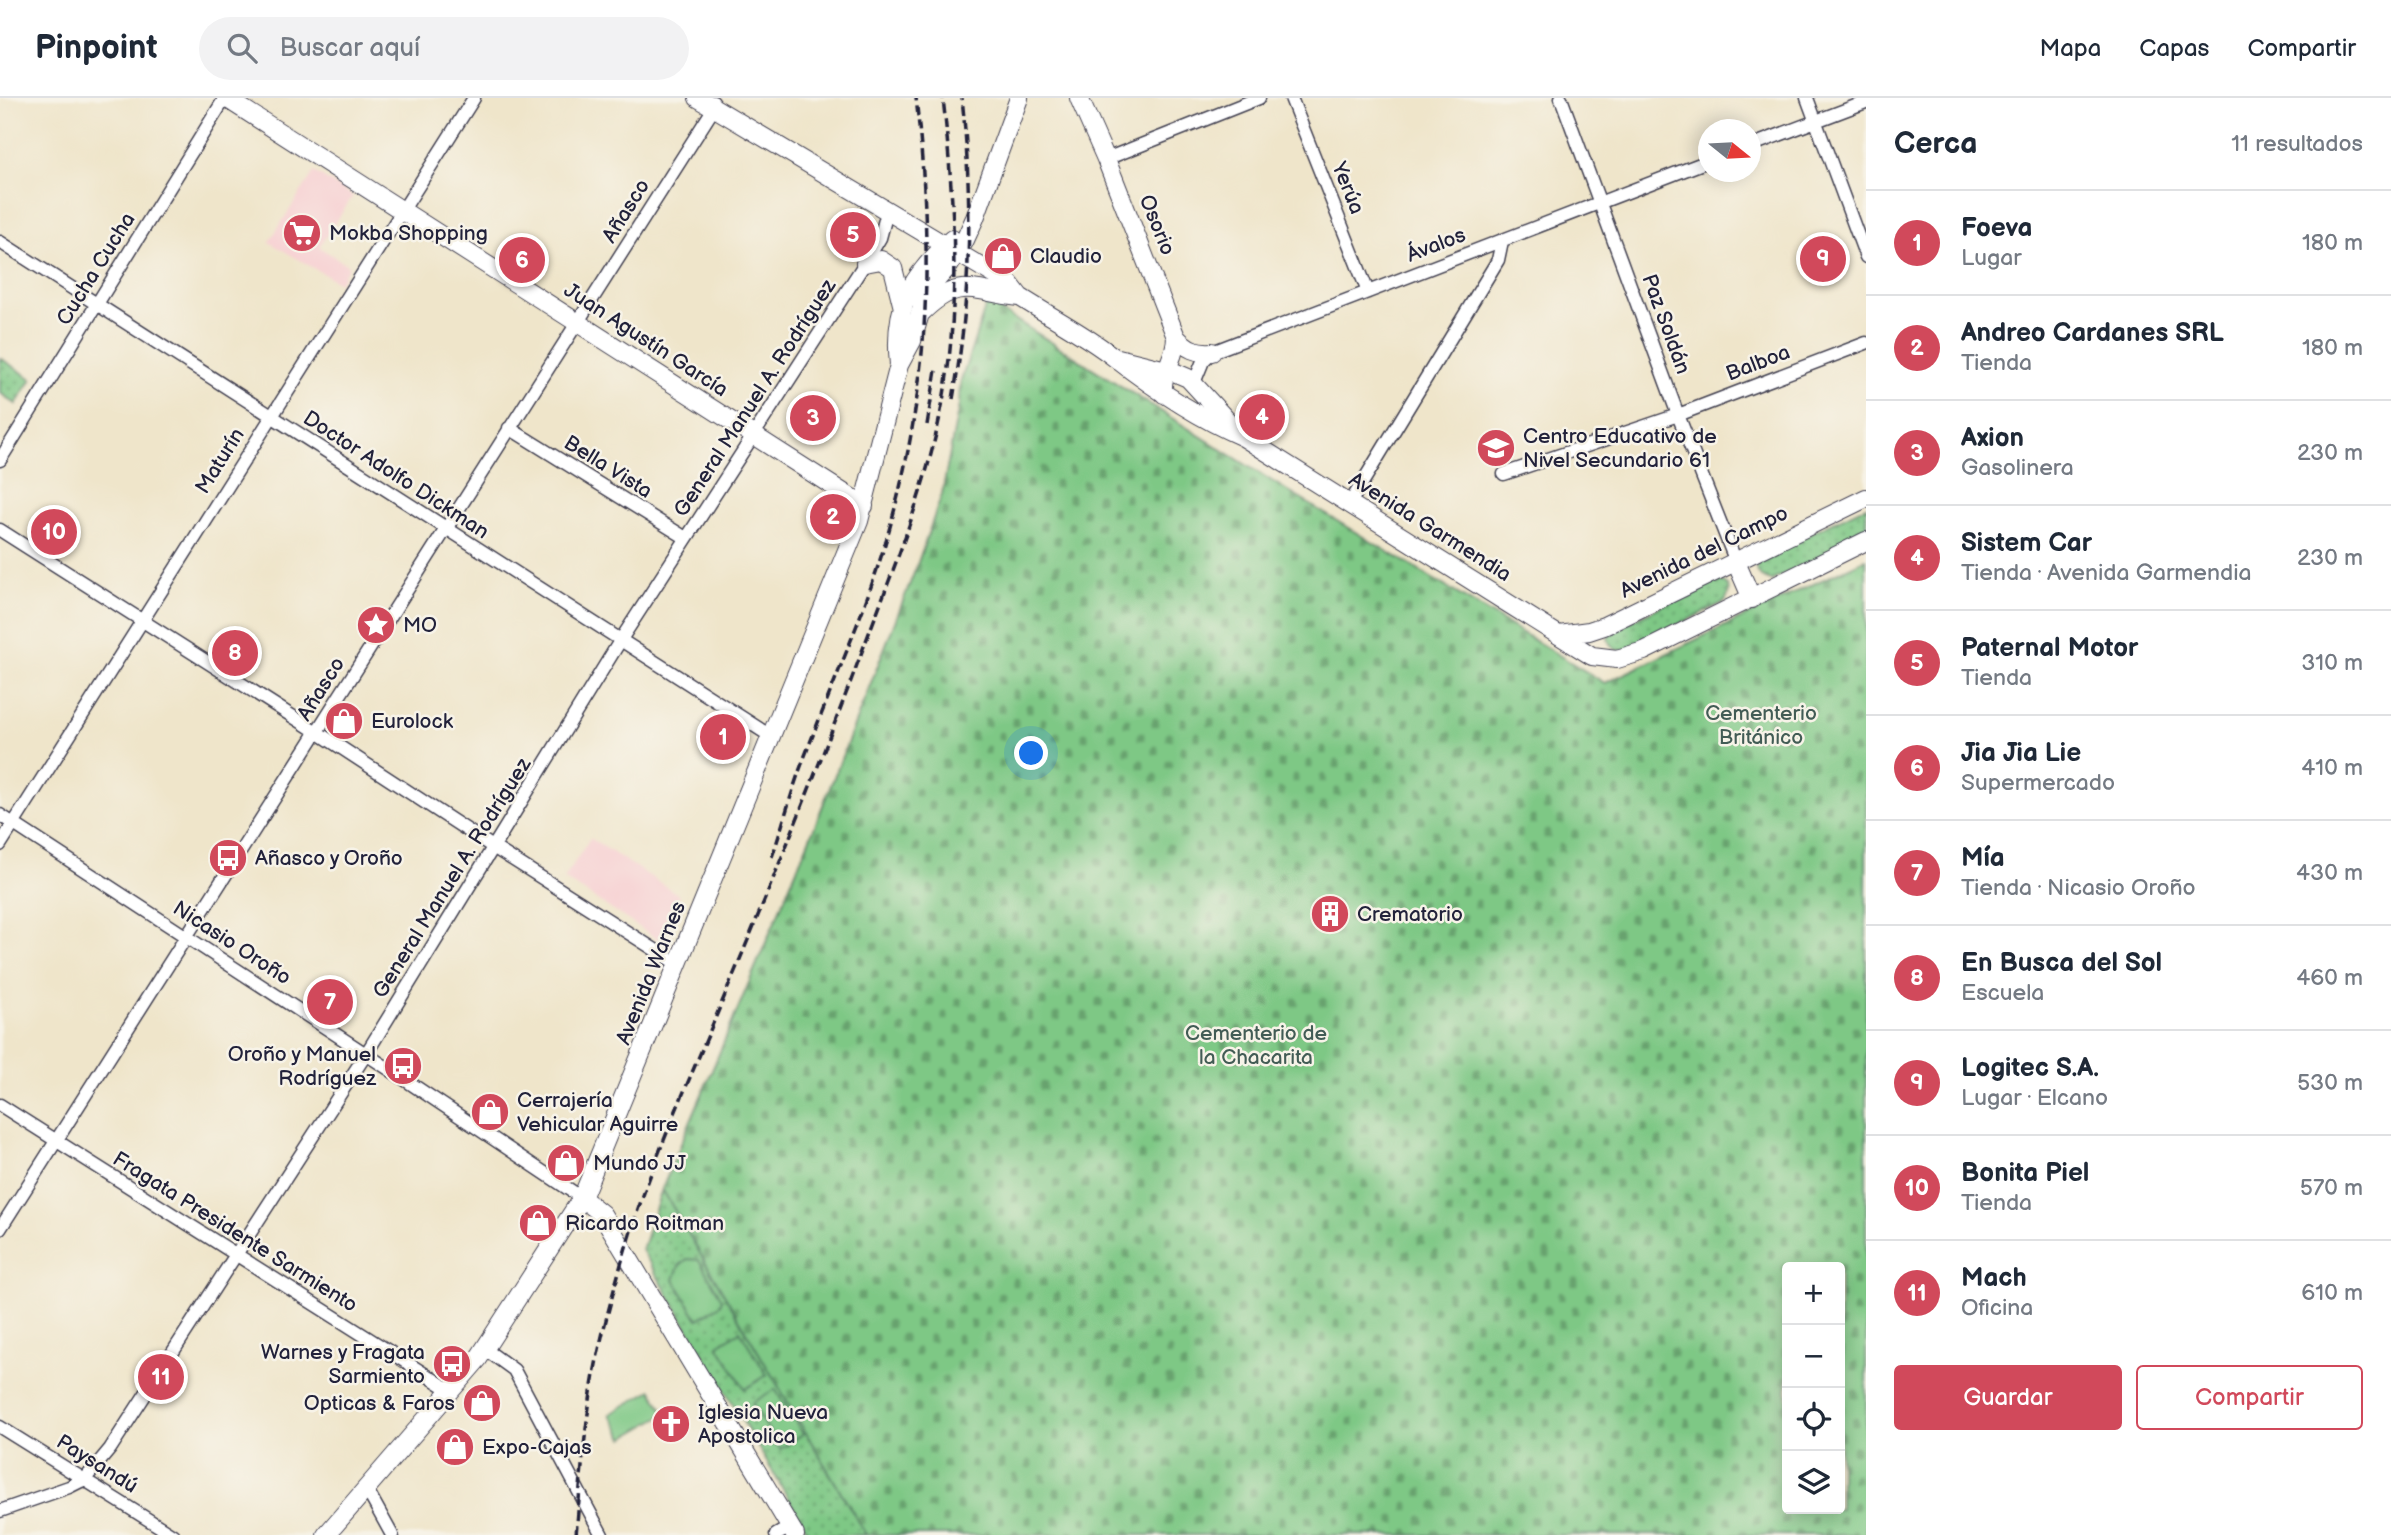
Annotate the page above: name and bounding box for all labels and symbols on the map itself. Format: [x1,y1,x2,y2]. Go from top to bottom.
north arrow [1698,119,1761,182]
street label: Yerúa [1326,157,1370,218]
street label: Añasco [597,175,655,247]
street label: Osorio [1134,191,1180,259]
street label: Cucha Cucha [51,208,141,330]
pin: 5 [830,209,876,261]
supermarket icon: Mokba Shopping [281,212,323,254]
place label: Mokba Shopping [329,221,488,246]
street label: Ávalos [1403,222,1469,268]
pin: 9 [1800,233,1846,285]
pin: 6 [499,234,545,286]
shop icon: Claudio [982,235,1024,277]
place label: Claudio [1030,244,1102,269]
street label: Paz Soldán [1636,271,1696,377]
street label: General Manuel A. Rodríguez [669,274,842,522]
street label: Juan Agustín García [559,278,733,402]
street label: Balboa [1722,339,1794,387]
pin: 4 [1239,391,1285,443]
pin: 3 [790,392,836,444]
street label: Doctor Adolfo Dickman [299,406,493,544]
street label: Maturín [190,424,250,498]
place label: Centro Educativo de Nivel Secundario 61 [1523,424,1717,473]
school or university icon: Centro Educativo de Nivel Secundario 61 [1475,427,1517,469]
street label: Bella Vista [559,430,657,504]
street label: Avenida Garmendia [1344,467,1516,587]
pin: 2 [810,491,856,543]
street label: Avenida del Campo [1616,500,1792,604]
pin: 10 [31,506,77,558]
place icon: MO [355,604,397,646]
place label: MO [403,613,437,638]
pin: 8 [212,627,258,679]
street label: Añasco [292,653,350,725]
shop icon: Eurolock [323,700,365,742]
park label: Cementerio Británico [1705,701,1817,750]
place label: Eurolock [371,709,454,734]
pin: 1 [700,711,746,763]
your location [1014,736,1048,770]
street label: General Manuel A. Rodríguez [368,752,537,1003]
bus stop icon: Añasco y Oroño [207,837,249,879]
place label: Añasco y Oroño [255,846,403,871]
building icon: Crematorio [1309,893,1351,935]
street label: Nicasio Oroño [168,896,296,990]
street label: Avenida Warnes [611,898,691,1048]
place label: Crematorio [1357,902,1463,927]
pin: 7 [307,976,353,1028]
park label: Cementerio de la Chacarita [1185,1021,1327,1070]
place label: Oroño y Manuel Rodríguez [228,1042,377,1091]
bus stop icon: Oroño y Manuel Rodríguez [382,1045,424,1087]
place label: Cerrajería Vehicular Aguirre [517,1088,678,1137]
shop icon: Cerrajería Vehicular Aguirre [469,1091,511,1133]
shop icon: Mundo JJ [545,1142,587,1184]
street label: Fragata Presidente Sarmiento [108,1146,362,1318]
place label: Mundo JJ [593,1151,687,1176]
shop icon: Ricardo Roitman [517,1202,559,1244]
place label: Ricardo Roitman [565,1211,724,1236]
place label: Warnes y Fragata Sarmiento [261,1340,425,1389]
bus stop icon: Warnes y Fragata Sarmiento [431,1343,473,1385]
pin: 11 [138,1351,184,1403]
shop icon: Opticas & Faros [461,1382,503,1424]
place label: Opticas & Faros [304,1391,455,1416]
place label: Iglesia Nueva Apostolica [698,1400,828,1449]
church icon: Iglesia Nueva Apostolica [650,1403,692,1445]
shop icon: Expo-Cajas [434,1426,476,1468]
street label: Paysandú [52,1429,142,1499]
place label: Expo-Cajas [482,1435,592,1460]

